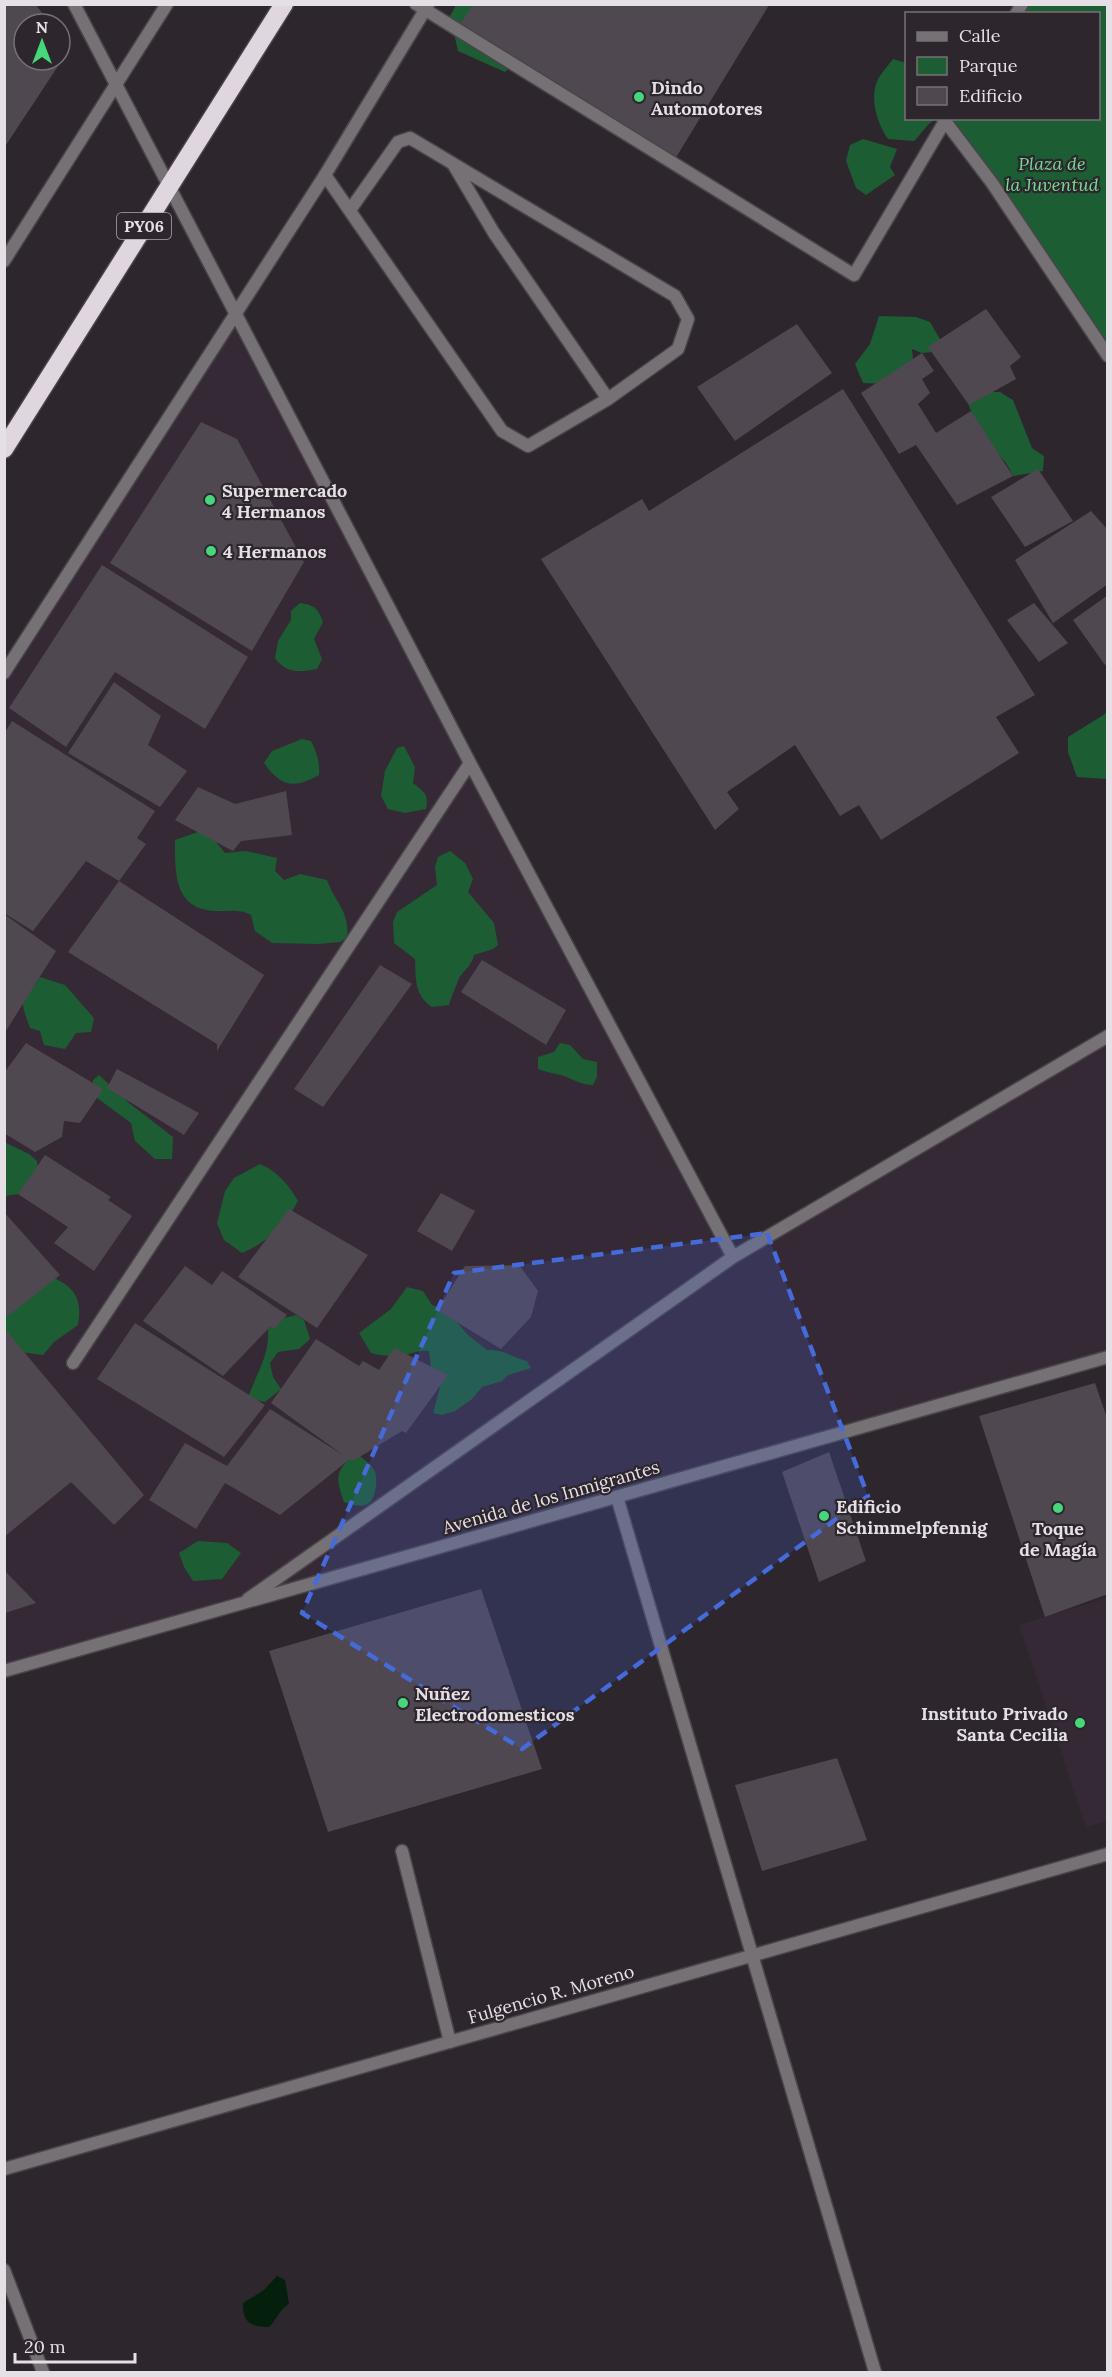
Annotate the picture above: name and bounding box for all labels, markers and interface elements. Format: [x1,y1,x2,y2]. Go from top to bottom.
north arrow [12,12,72,72]
legend [905,12,1100,120]
text: N [36,17,48,37]
text: Calle [959,24,1001,47]
text: Parque [959,54,1018,77]
place label: Dindo Automotores [651,76,763,120]
text: Edificio [959,84,1022,107]
marker: Dindo Automotores [632,90,646,104]
park label: Plaza de la Juventud [1005,152,1099,196]
road number: PY06 [117,213,171,239]
place label: Supermercado 4 Hermanos [222,479,347,523]
marker: Supermercado 4 Hermanos [203,493,217,507]
place label: 4 Hermanos [223,540,327,563]
marker: 4 Hermanos [204,544,218,558]
street label: Avenida de los Inmigrantes [439,1455,662,1539]
place label: Edificio Schimmelpfennig [836,1495,988,1539]
marker: Toque de Magía [1051,1501,1065,1515]
marker: Edificio Schimmelpfennig [817,1509,831,1523]
place label: Toque de Magía [1019,1517,1097,1561]
place label: Nuñez Electrodomesticos [415,1682,575,1726]
marker: Nuñez Electrodomesticos [396,1696,410,1710]
place label: Instituto Privado Santa Cecilia [921,1702,1069,1746]
marker: Instituto Privado Santa Cecilia [1073,1716,1087,1730]
street label: Fulgencio R. Moreno [465,1959,637,2029]
scale bar [15,2326,135,2364]
text: 20 m [24,2335,66,2358]

